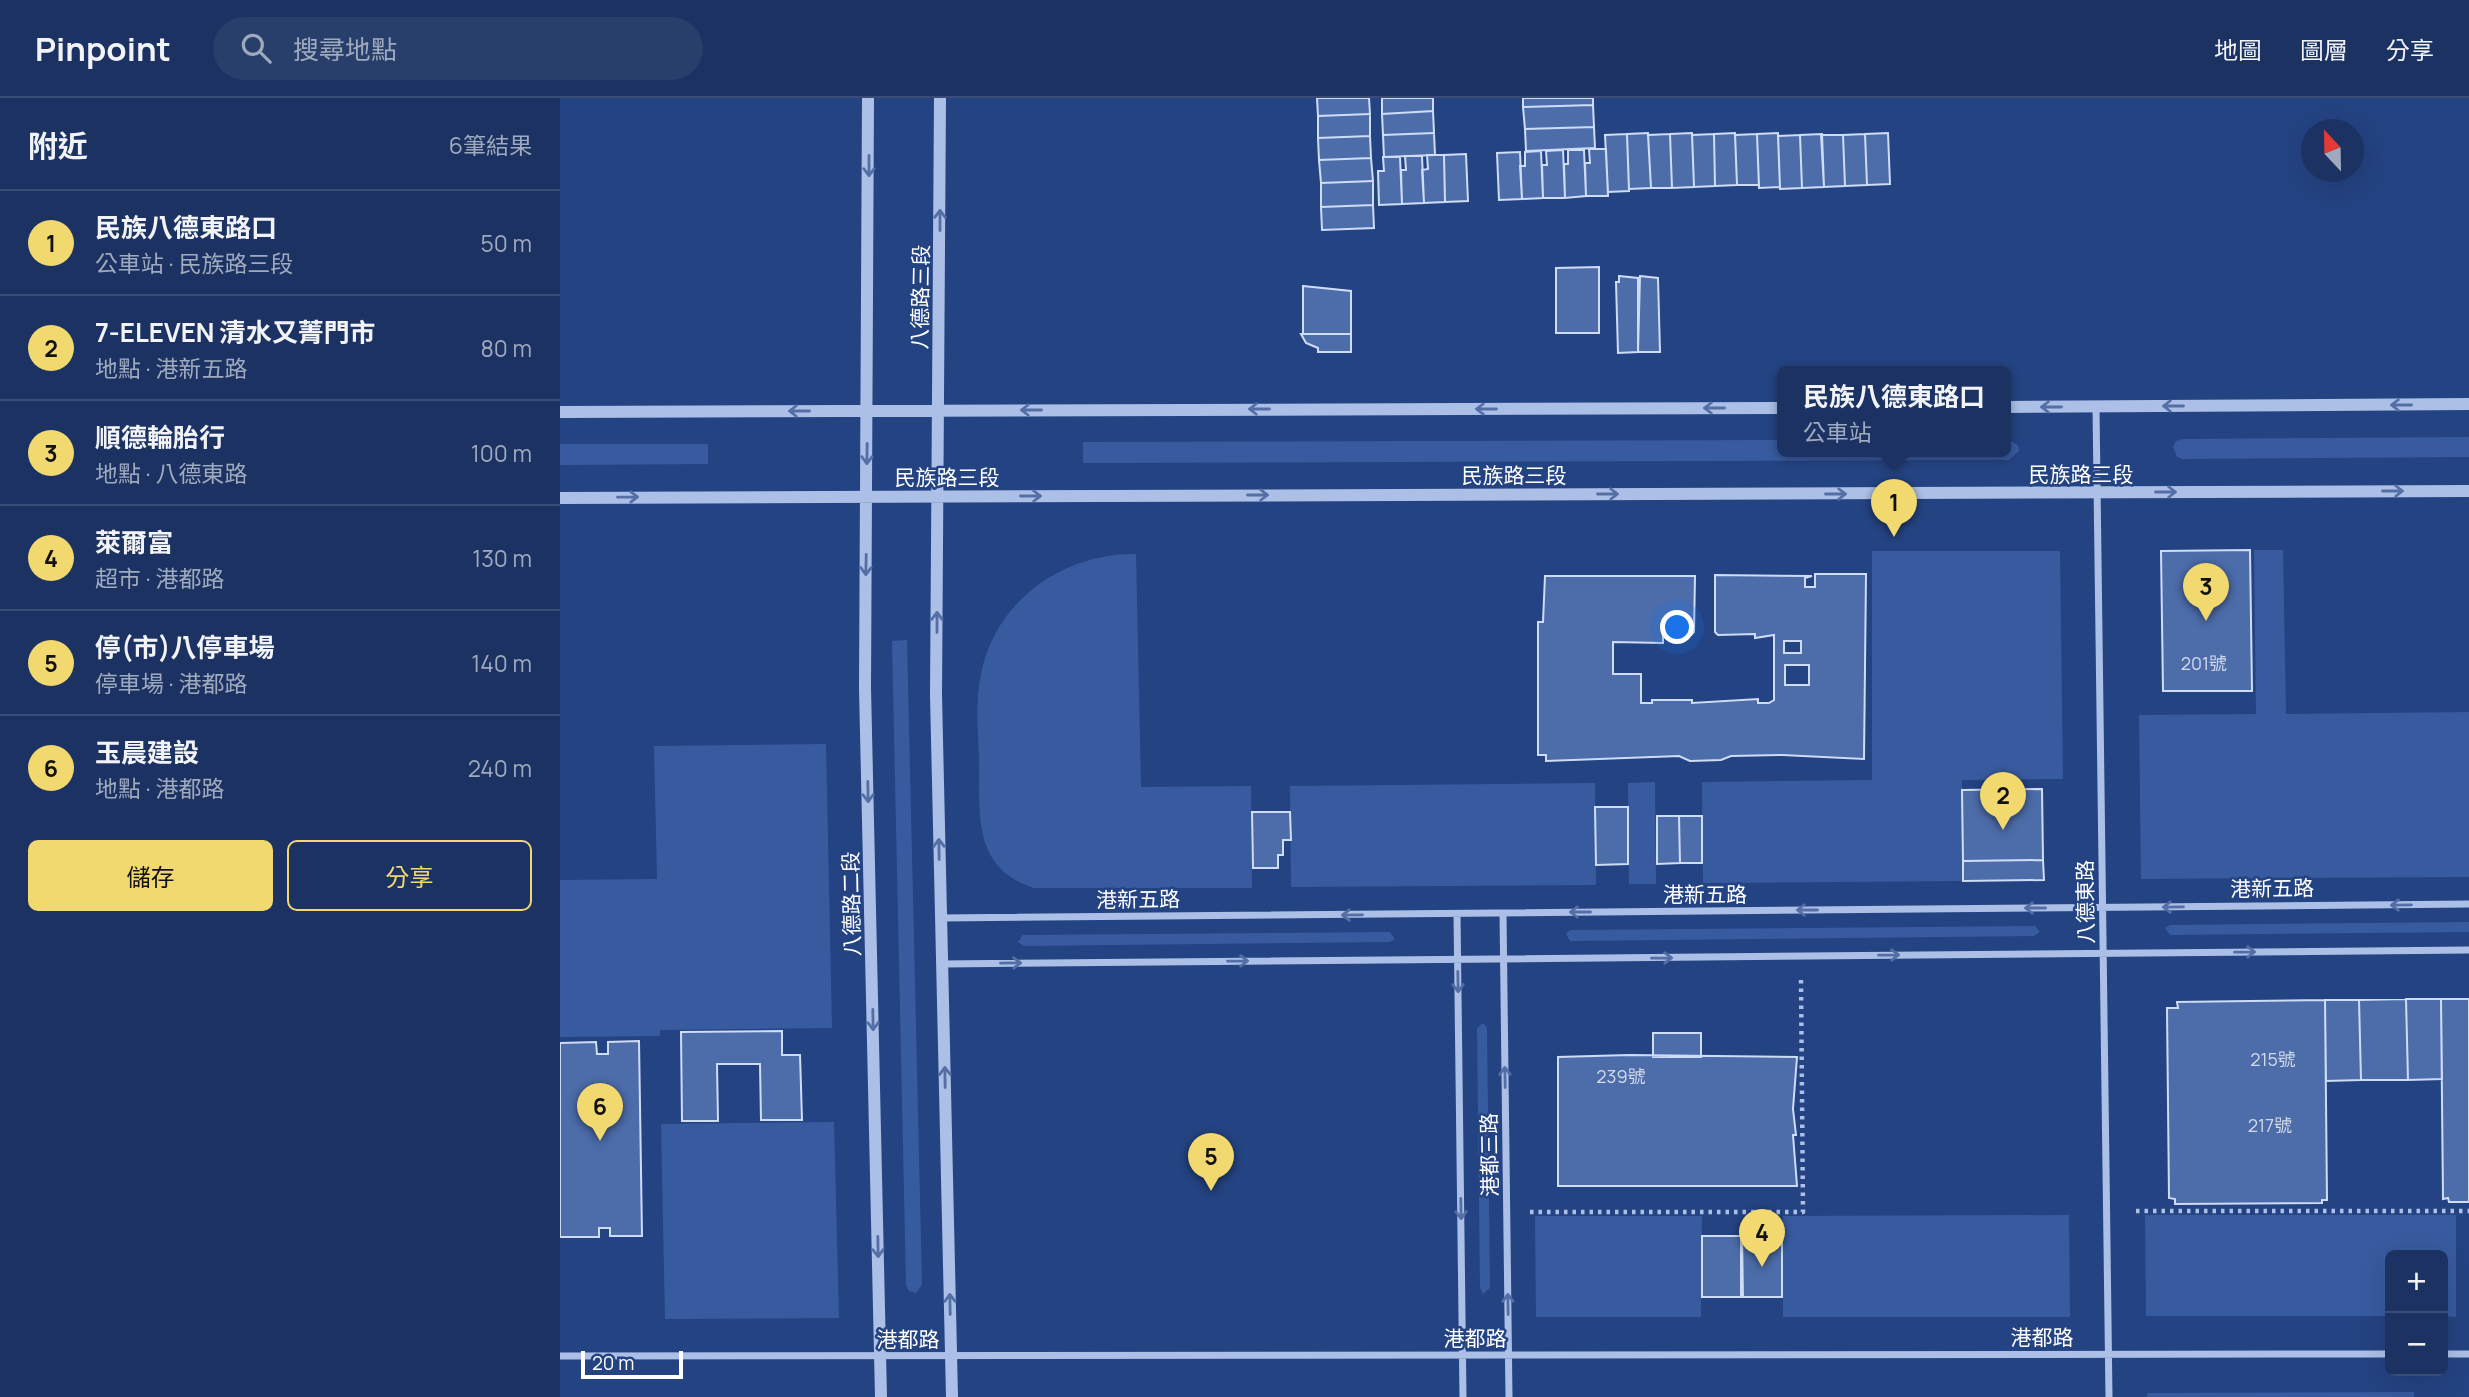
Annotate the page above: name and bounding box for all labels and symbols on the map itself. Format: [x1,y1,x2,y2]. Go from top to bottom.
north arrow [2301,119,2364,182]
one-way arrow [862,154,876,177]
one-way arrow [934,208,947,231]
street label: 八德路三段 [905,244,935,350]
one-way arrow [2390,398,2413,412]
one-way arrow [2162,399,2185,413]
one-way arrow [2040,400,2063,414]
one-way arrow [1703,401,1726,415]
one-way arrow [1248,402,1271,416]
one-way arrow [1475,402,1498,416]
one-way arrow [1020,403,1043,417]
one-way arrow [788,404,811,418]
one-way arrow [860,442,874,465]
street label: 民族路三段 [2029,460,2134,488]
street label: 民族路三段 [1462,461,1567,489]
street label: 民族路三段 [895,463,1000,491]
pin: 1 [1871,479,1917,537]
one-way arrow [2382,484,2405,498]
one-way arrow [2154,485,2177,499]
one-way arrow [1596,487,1619,501]
one-way arrow [1824,487,1847,501]
one-way arrow [1246,488,1269,502]
one-way arrow [1019,489,1042,503]
one-way arrow [616,490,639,504]
one-way arrow [859,553,873,576]
pin: 3 [2183,563,2229,621]
your location [1660,610,1694,644]
one-way arrow [930,611,944,634]
house number: 201號 [2181,651,2227,675]
pin: 2 [1980,772,2026,830]
one-way arrow [861,781,874,804]
one-way arrow [933,838,946,861]
street label: 八德路二段 [836,851,866,957]
street label: 八德東路 [2070,860,2100,944]
street label: 港新五路 [2230,873,2314,903]
street label: 港新五路 [1663,880,1747,908]
street label: 港新五路 [1096,884,1180,914]
one-way arrow [2390,898,2413,911]
one-way arrow [2162,900,2185,914]
one-way arrow [2023,901,2046,915]
one-way arrow [1796,903,1819,917]
one-way arrow [1568,905,1591,919]
one-way arrow [1341,908,1364,922]
one-way arrow [2233,945,2256,959]
one-way arrow [1877,948,1900,962]
one-way arrow [1650,951,1673,965]
one-way arrow [1226,954,1249,968]
one-way arrow [999,957,1022,970]
one-way arrow [1451,970,1465,993]
one-way arrow [866,1008,879,1031]
house number: 215號 [2250,1047,2296,1071]
house number: 239號 [1596,1064,1646,1088]
one-way arrow [938,1066,952,1089]
one-way arrow [1498,1066,1512,1089]
pin: 6 [577,1083,623,1141]
street label: 港都三路 [1474,1113,1504,1197]
house number: 217號 [2248,1113,2292,1137]
pin: 5 [1188,1133,1234,1191]
one-way arrow [1454,1198,1468,1221]
pin: 4 [1739,1209,1785,1267]
one-way arrow [871,1235,884,1258]
one-way arrow [943,1293,957,1316]
one-way arrow [1501,1293,1515,1316]
street label: 港都路 [2011,1323,2074,1351]
street label: 港都路 [1444,1324,1507,1352]
street label: 港都路 [877,1325,940,1353]
scale bar [581,1348,682,1380]

